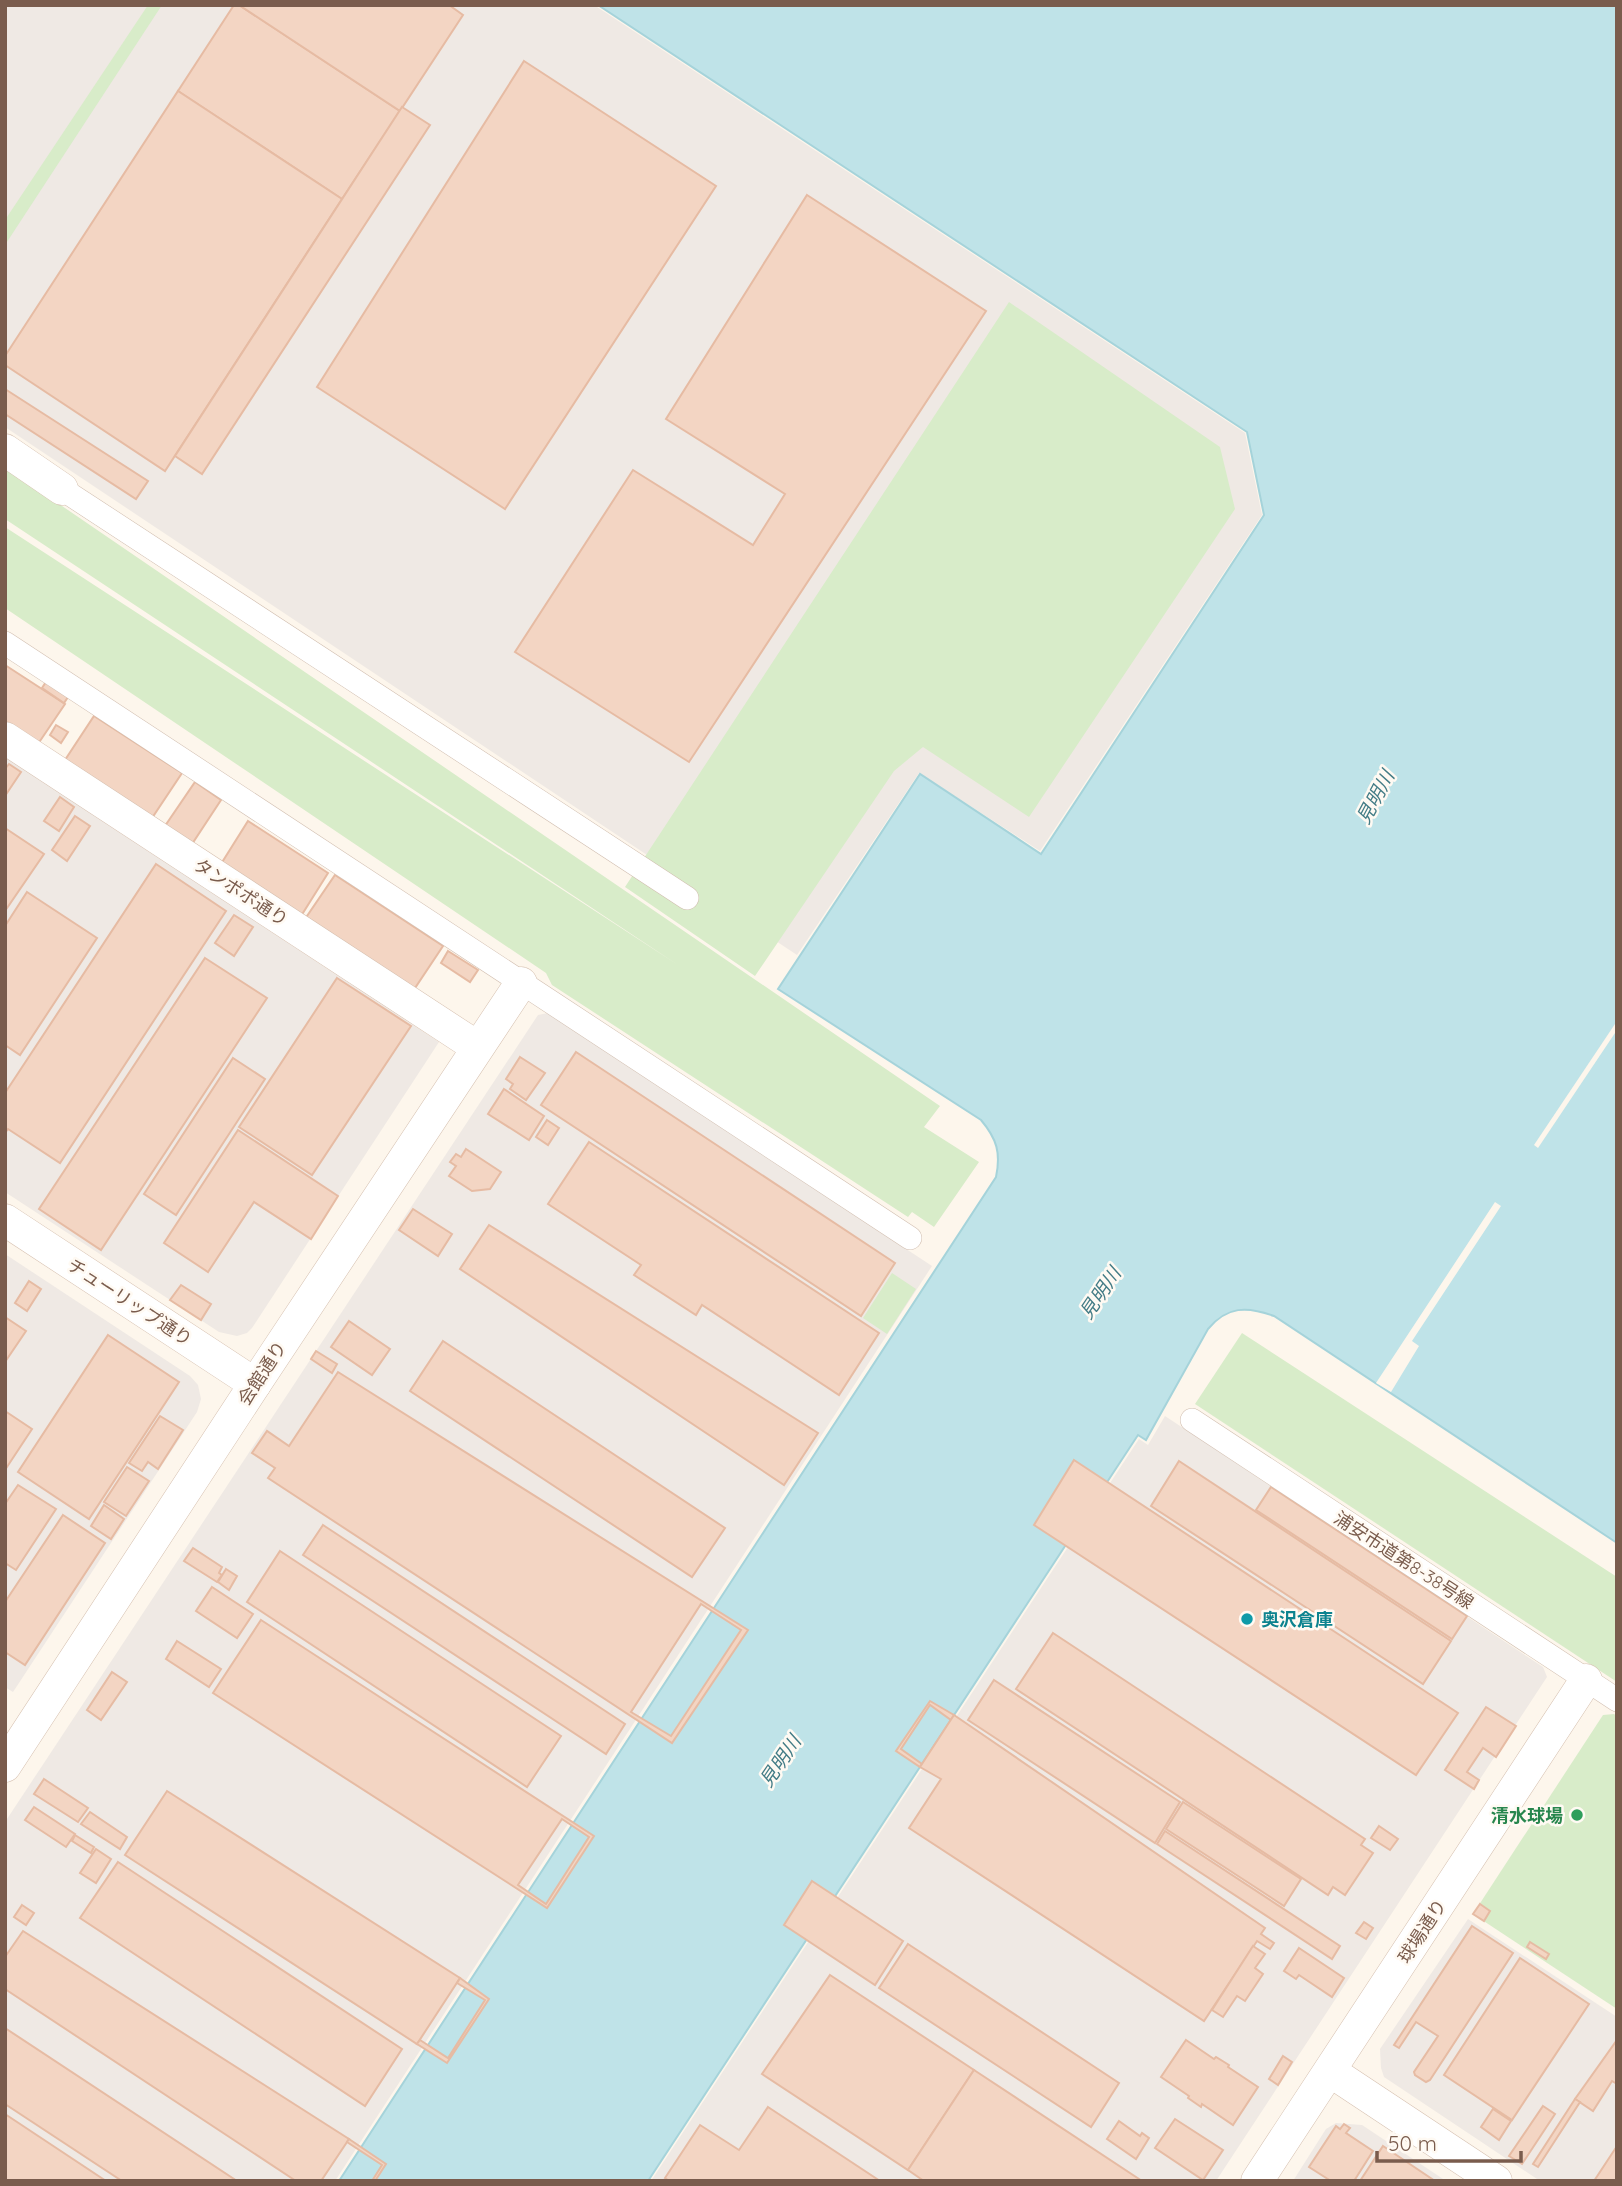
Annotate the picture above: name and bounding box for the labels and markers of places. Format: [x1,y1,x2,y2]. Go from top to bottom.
place label: 奥沢倉庫 [1261,1608,1333,1631]
marker: 奥沢倉庫 [1239,1611,1255,1627]
place label: 清水球場 [1491,1804,1563,1827]
marker: 清水球場 [1569,1807,1585,1823]

